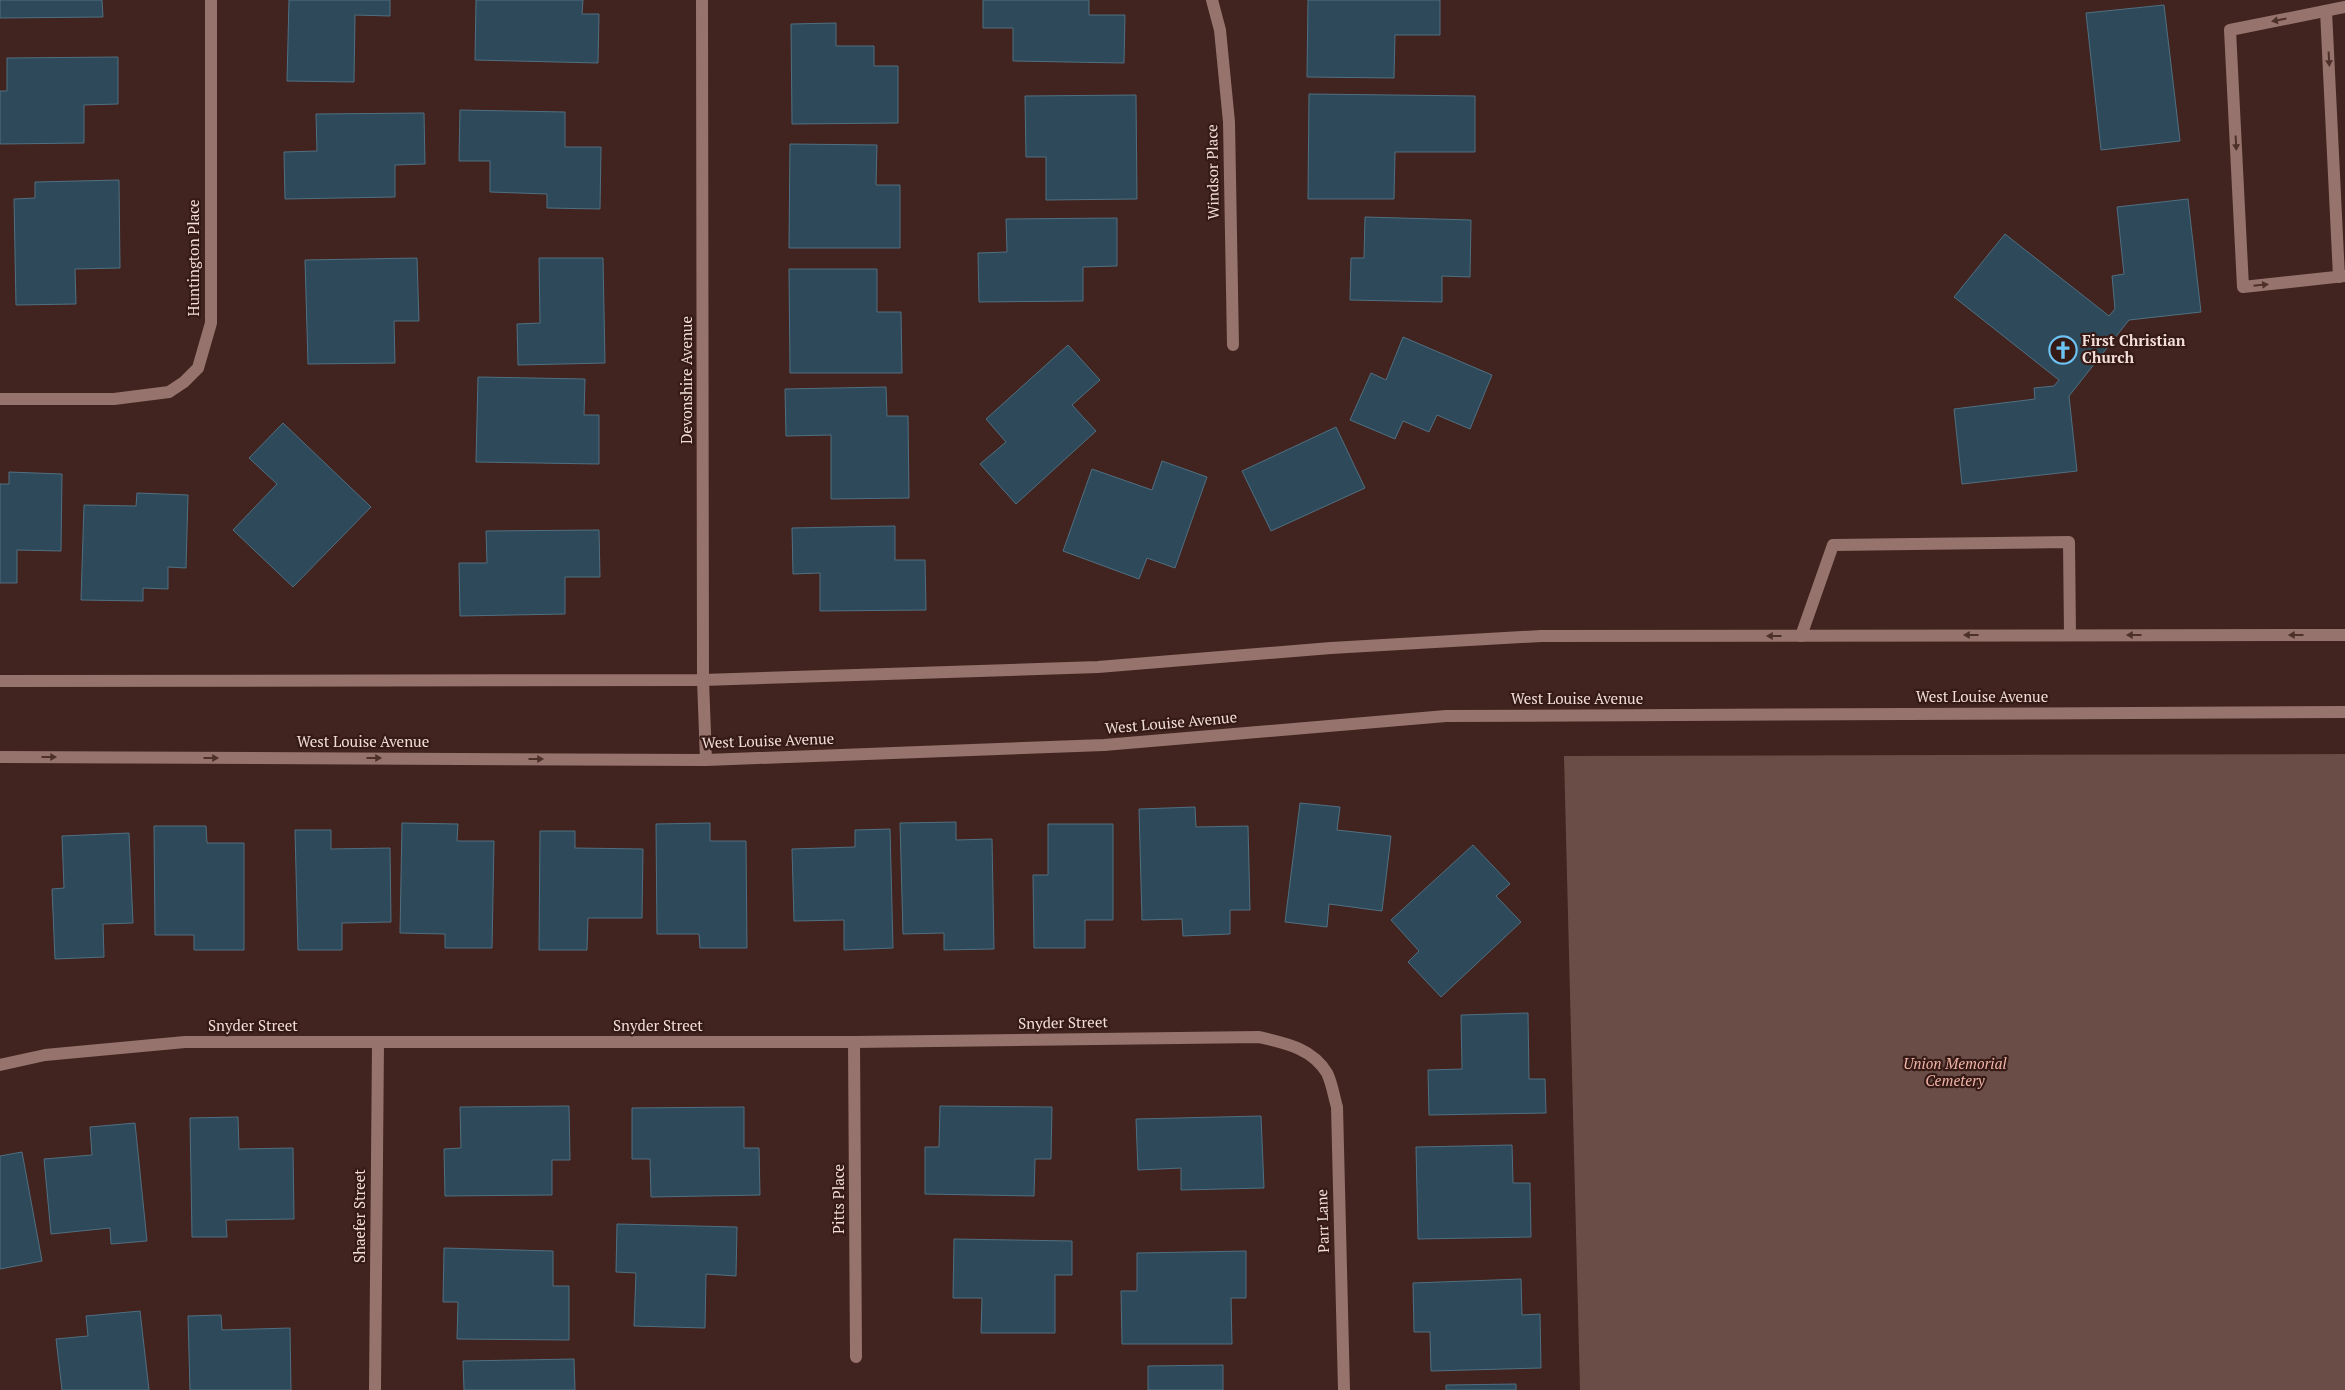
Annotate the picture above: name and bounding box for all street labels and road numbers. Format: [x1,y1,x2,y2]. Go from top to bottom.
street label: Windsor Place [1201,124,1223,220]
street label: Huntington Place [183,199,203,317]
street label: Devonshire Avenue [676,316,696,444]
street label: West Louise Avenue [1916,686,2048,706]
street label: West Louise Avenue [1511,688,1643,708]
street label: West Louise Avenue [1104,706,1238,738]
street label: West Louise Avenue [701,728,835,752]
street label: West Louise Avenue [297,731,429,751]
street label: Snyder Street [1018,1011,1108,1033]
street label: Snyder Street [208,1015,298,1035]
street label: Snyder Street [613,1015,703,1035]
street label: Pitts Place [828,1164,848,1234]
street label: Shaefer Street [349,1169,369,1263]
street label: Parr Lane [1311,1189,1333,1253]

